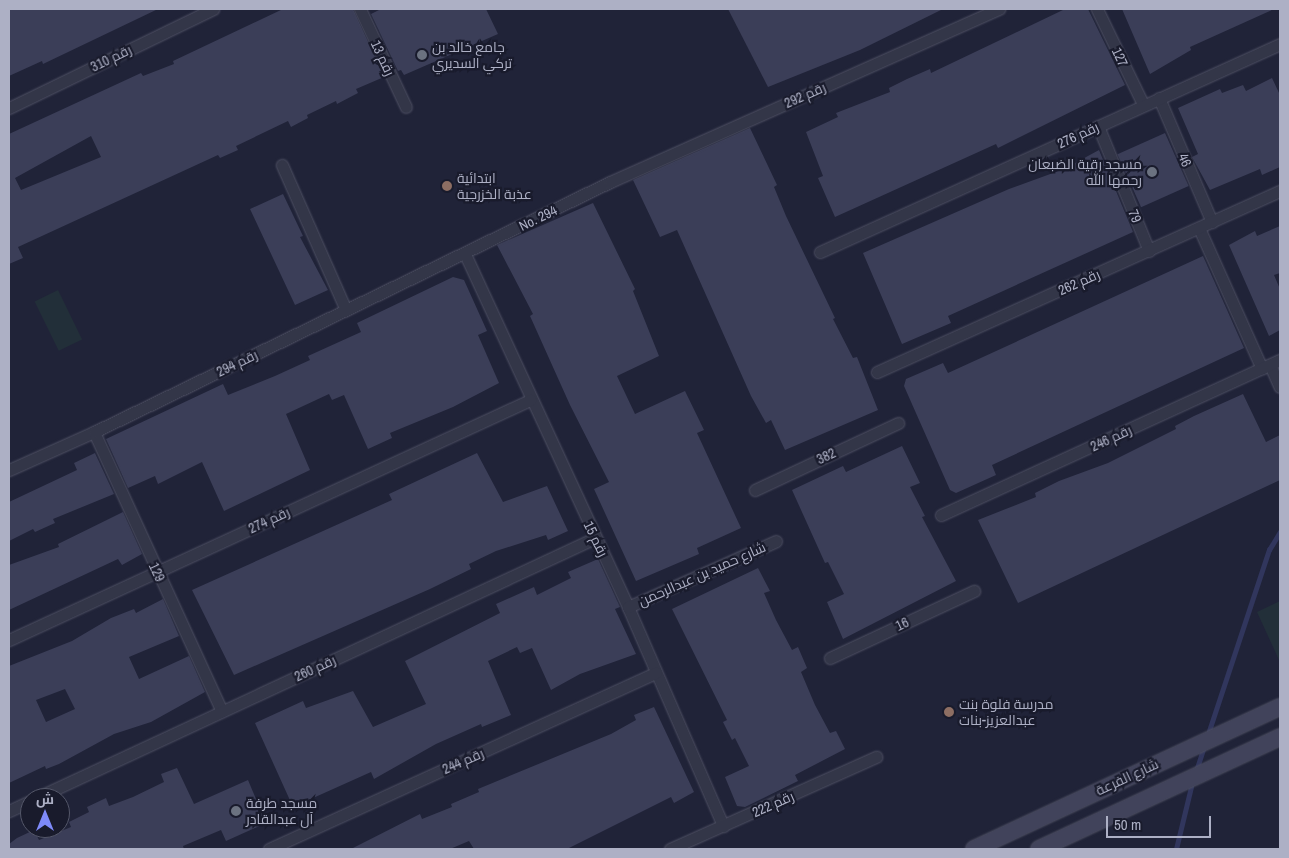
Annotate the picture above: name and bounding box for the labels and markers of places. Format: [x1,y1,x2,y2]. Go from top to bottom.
place label: جامع خالد بن تركي السديري [432,39,512,72]
marker: جامع خالد بن تركي السديري [416,49,428,61]
place label: مسجد رقية الضبعان رحمها الله [1028,156,1142,188]
marker: مسجد رقية الضبعان رحمها الله [1146,166,1158,178]
place label: ابتدائية عذبة الخزرجية [457,170,532,202]
marker: ابتدائية عذبة الخزرجية [441,180,453,192]
place label: مدرسة فلوة بنت عبدالعزيز-بنات [959,696,1054,729]
marker: مدرسة فلوة بنت عبدالعزيز-بنات [943,706,955,718]
place label: مسجد طرفة آل عبدالقادر [246,795,317,828]
marker: مسجد طرفة آل عبدالقادر [230,805,242,817]

